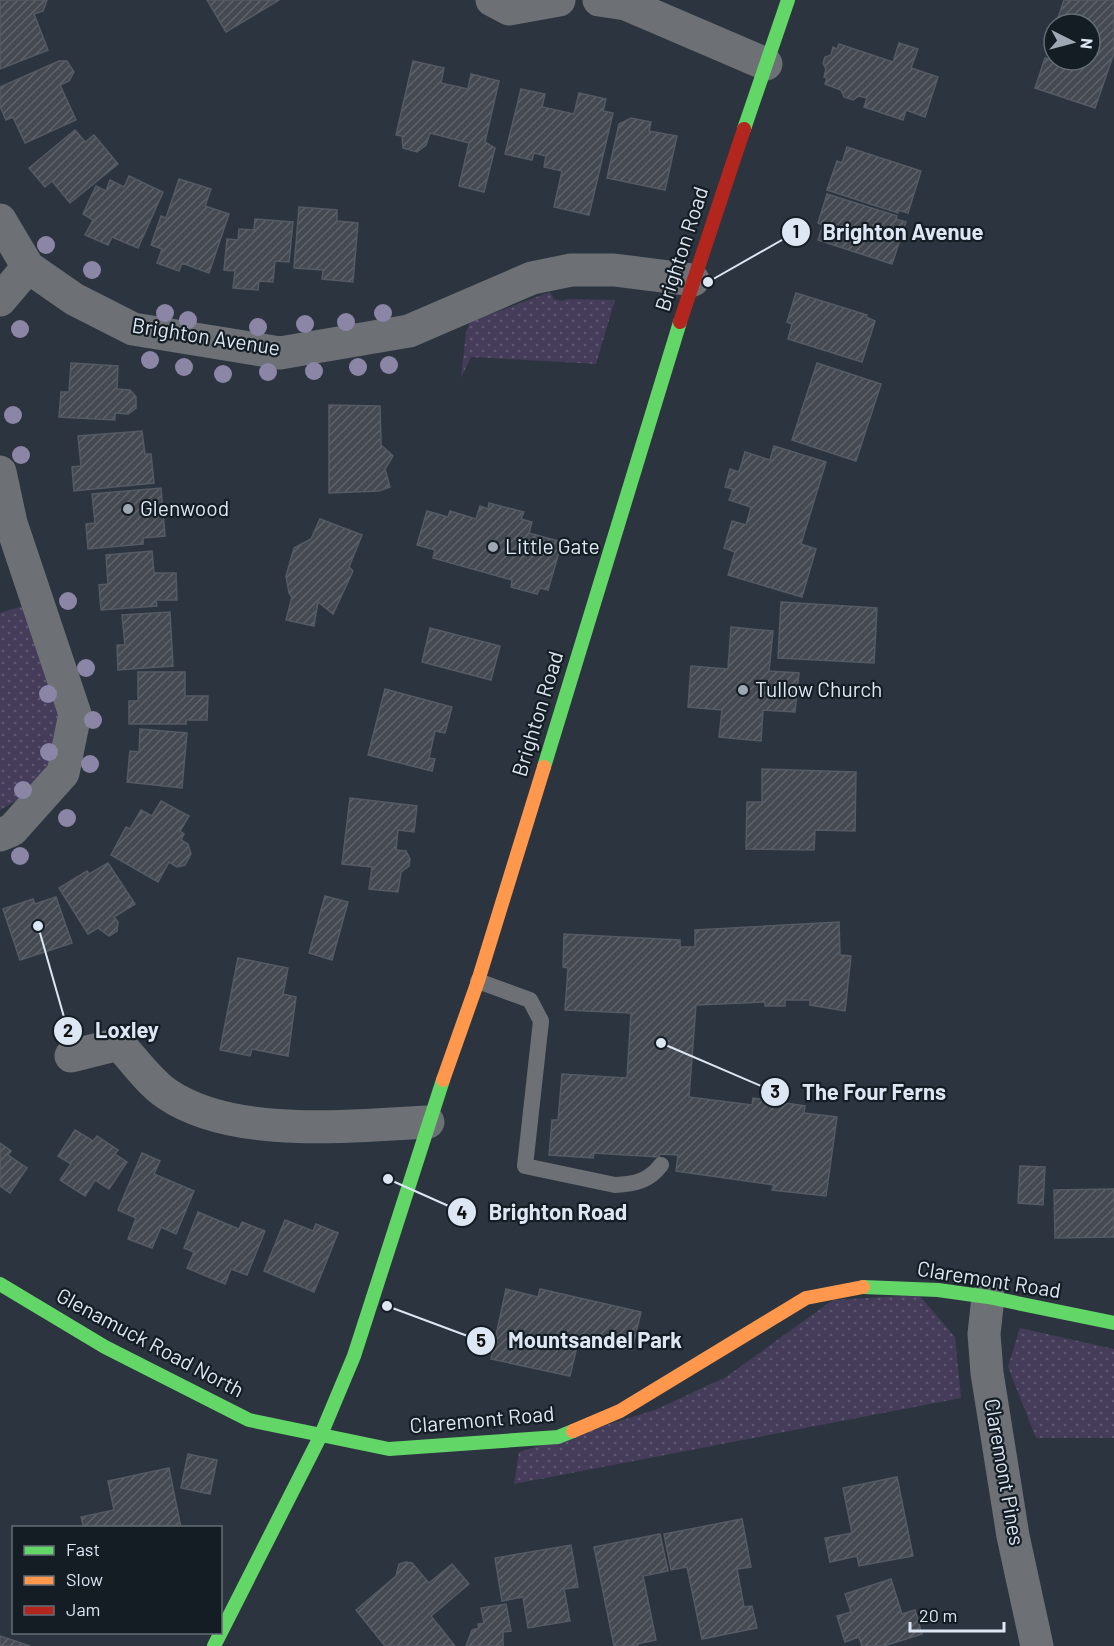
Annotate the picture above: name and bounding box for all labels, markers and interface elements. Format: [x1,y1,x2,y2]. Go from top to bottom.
north arrow [1042,12,1102,72]
text: N [1077,37,1097,50]
street label: Brighton Road [649,183,712,314]
callout: Brighton Avenue [781,212,996,252]
text: Brighton Avenue [822,218,984,244]
text: 1 [793,220,799,242]
street label: Brighton Avenue [130,311,282,360]
place label: Glenwood [140,495,229,520]
marker: Glenwood [121,502,135,516]
place label: Little Gate [505,533,600,558]
marker: Little Gate [486,540,500,554]
street label: Brighton Road [506,648,567,779]
place label: Tullow Church [755,676,882,701]
marker: Tullow Church [736,683,750,697]
callout: Loxley [53,1011,171,1051]
text: Loxley [95,1016,159,1042]
text: 2 [63,1019,73,1041]
callout: The Four Ferns [760,1072,957,1112]
text: The Four Ferns [802,1078,946,1104]
text: 3 [770,1080,780,1102]
callout: Brighton Road [447,1192,640,1232]
text: Brighton Road [489,1198,627,1224]
text: 4 [457,1201,468,1223]
street label: Claremont Road [916,1255,1063,1302]
street label: Glenamuck Road North [53,1282,249,1402]
callout: Mountsandel Park [466,1321,694,1361]
text: Mountsandel Park [508,1326,682,1352]
text: 5 [476,1329,486,1351]
street label: Claremont Pines [980,1396,1031,1547]
street label: Claremont Road [408,1400,555,1437]
legend [12,1526,222,1634]
text: Fast [66,1538,100,1560]
text: Slow [66,1568,103,1590]
scale bar [910,1595,1004,1633]
text: Jam [66,1598,100,1620]
text: 20 m [919,1604,957,1626]

